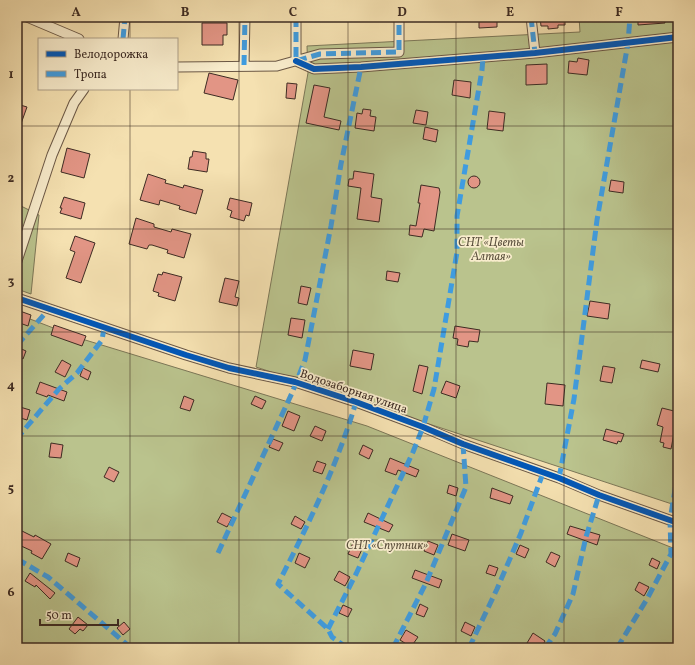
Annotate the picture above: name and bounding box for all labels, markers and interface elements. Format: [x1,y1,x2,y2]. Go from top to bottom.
text: A [71,4,81,22]
text: B [181,4,190,22]
text: C [289,4,297,22]
text: D [397,4,407,22]
text: E [506,4,514,22]
text: F [615,4,623,22]
legend [38,38,178,90]
text: Велодорожка [74,47,148,63]
text: 1 [8,66,14,84]
text: Тропа [74,67,107,83]
text: 2 [8,170,15,188]
park label: СНТ «Цветы Алтая» [458,235,524,265]
text: 3 [8,273,15,291]
street label: Водозаборная улица [298,366,410,418]
text: 4 [7,377,15,395]
text: 5 [8,480,14,498]
park label: СНТ «Спутник» [346,538,428,554]
text: 6 [7,584,15,602]
scale bar [40,601,118,627]
text: 50 m [46,608,72,624]

